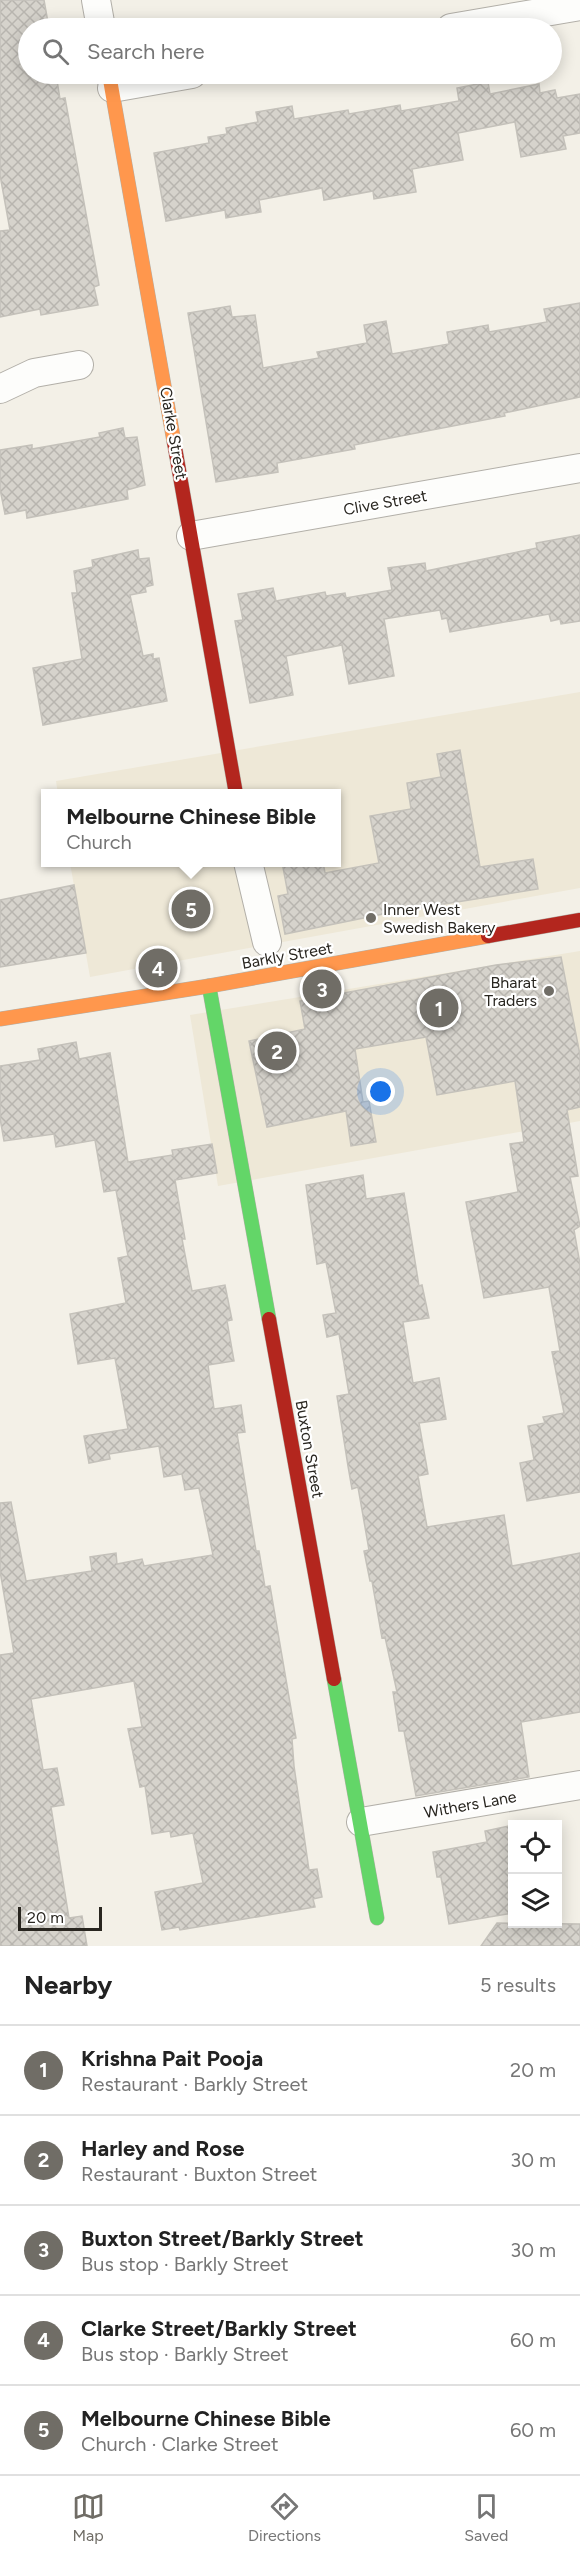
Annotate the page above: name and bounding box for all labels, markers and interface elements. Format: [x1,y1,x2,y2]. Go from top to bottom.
search box [18,18,562,84]
icon: search [39,35,72,68]
text: Search here [87,38,205,65]
street label: Clarke Street [156,385,191,481]
street label: Clive Street [342,486,428,519]
popup [41,789,341,867]
text: Melbourne Chinese Bible [66,803,316,830]
text: Church [66,830,132,854]
pin: 5 [172,886,210,932]
place label: Inner West Swedish Bakery [383,900,496,937]
marker: Inner West Swedish Bakery [364,911,378,925]
street label: Barkly Street [240,938,334,973]
pin: 4 [138,946,178,990]
pin: 3 [302,966,342,1012]
place label: Bharat Traders [484,973,537,1010]
marker: Bharat Traders [542,984,556,998]
pin: 1 [420,986,458,1030]
pin: 2 [258,1028,296,1074]
your location [366,1077,395,1106]
street label: Buxton Street [292,1399,327,1500]
street label: Withers Lane [422,1787,518,1822]
map controls [508,1820,562,1928]
button: locate [508,1820,562,1874]
button: layers [508,1874,562,1928]
scale bar [18,1904,102,1932]
text: 20 m [27,1908,64,1927]
text: Nearby [24,1969,112,2001]
text: 5 results [480,1973,556,1997]
text: Krishna Pait Pooja [81,2045,263,2072]
text: 1 [39,2058,48,2082]
text: 20 m [510,2058,556,2082]
text: Restaurant · Barkly Street [81,2072,308,2096]
text: Harley and Rose [81,2135,245,2162]
text: 2 [38,2148,49,2172]
text: 30 m [510,2148,556,2172]
text: Restaurant · Buxton Street [81,2162,317,2186]
text: Buxton Street/Barkly Street [81,2225,364,2252]
text: 3 [38,2238,49,2262]
text: 30 m [510,2238,556,2262]
text: Bus stop · Barkly Street [81,2252,289,2276]
text: Clarke Street/Barkly Street [81,2315,357,2342]
text: 4 [37,2328,50,2352]
text: 60 m [510,2328,556,2352]
text: Bus stop · Barkly Street [81,2342,289,2366]
text: Melbourne Chinese Bible [81,2405,331,2432]
text: 5 [38,2418,49,2442]
text: 60 m [510,2418,556,2442]
text: Church · Clarke Street [81,2432,279,2456]
tab: Map [72,2490,105,2545]
tab: Directions [248,2490,321,2545]
tab: Saved [464,2490,508,2545]

